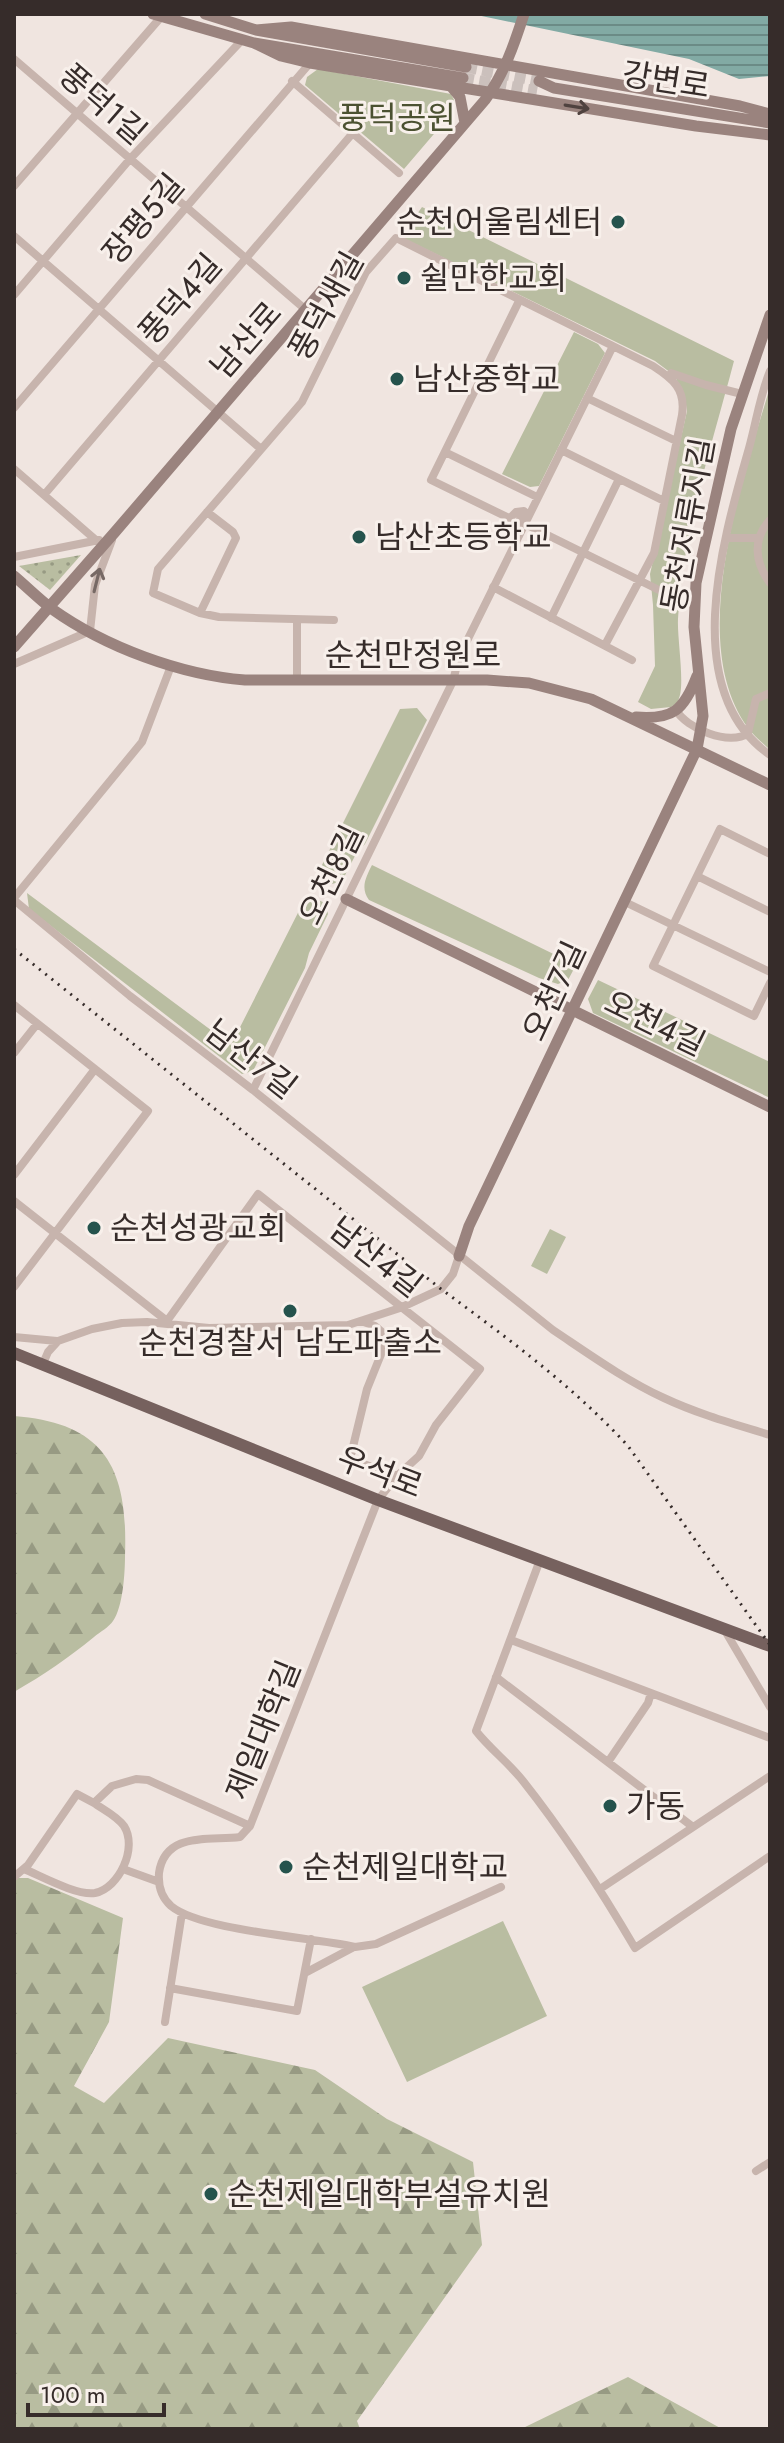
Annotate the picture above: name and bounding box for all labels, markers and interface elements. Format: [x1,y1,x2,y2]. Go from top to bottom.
street label: 강변로 [619,50,713,110]
street label: 풍덕1길 [49,53,157,155]
park label: 풍덕공원 [338,95,456,141]
one-way arrow [564,100,589,115]
street label: 장평5길 [91,163,195,275]
place label: 순천어울림센터 [396,199,602,245]
marker: 순천어울림센터 [609,213,627,231]
street label: 풍덕새길 [277,243,375,369]
street label: 풍덕4길 [128,244,232,354]
place label: 쉴만한교회 [420,255,567,301]
marker: 쉴만한교회 [395,269,413,287]
street label: 남산로 [200,292,292,388]
place label: 남산중학교 [413,356,560,402]
marker: 남산중학교 [388,370,406,388]
street label: 동천저류지길 [650,434,726,616]
place label: 남산초등학교 [375,514,552,560]
marker: 남산초등학교 [350,528,368,546]
one-way arrow [90,568,105,594]
street label: 순천만정원로 [325,632,501,678]
street label: 오천8길 [287,817,375,933]
street label: 오천7길 [511,934,597,1048]
street label: 오천4길 [597,979,713,1067]
street label: 남산7길 [195,1009,307,1109]
place label: 순천성광교회 [110,1205,287,1251]
street label: 남산4길 [320,1206,432,1308]
marker: 순천성광교회 [85,1219,103,1237]
marker: 순천경찰서 남도파출소 [281,1302,299,1320]
place label: 순천경찰서 남도파출소 [138,1320,442,1366]
street label: 우석로 [331,1435,429,1509]
street label: 제일대학길 [214,1653,312,1807]
place label: 가동 [626,1783,685,1829]
marker: 가동 [601,1797,619,1815]
place label: 순천제일대학교 [302,1844,508,1890]
marker: 순천제일대학교 [277,1858,295,1876]
place label: 순천제일대학부설유치원 [227,2171,551,2217]
marker: 순천제일대학부설유치원 [202,2185,220,2203]
scale bar [28,2367,164,2417]
text: 100 m [40,2377,106,2412]

